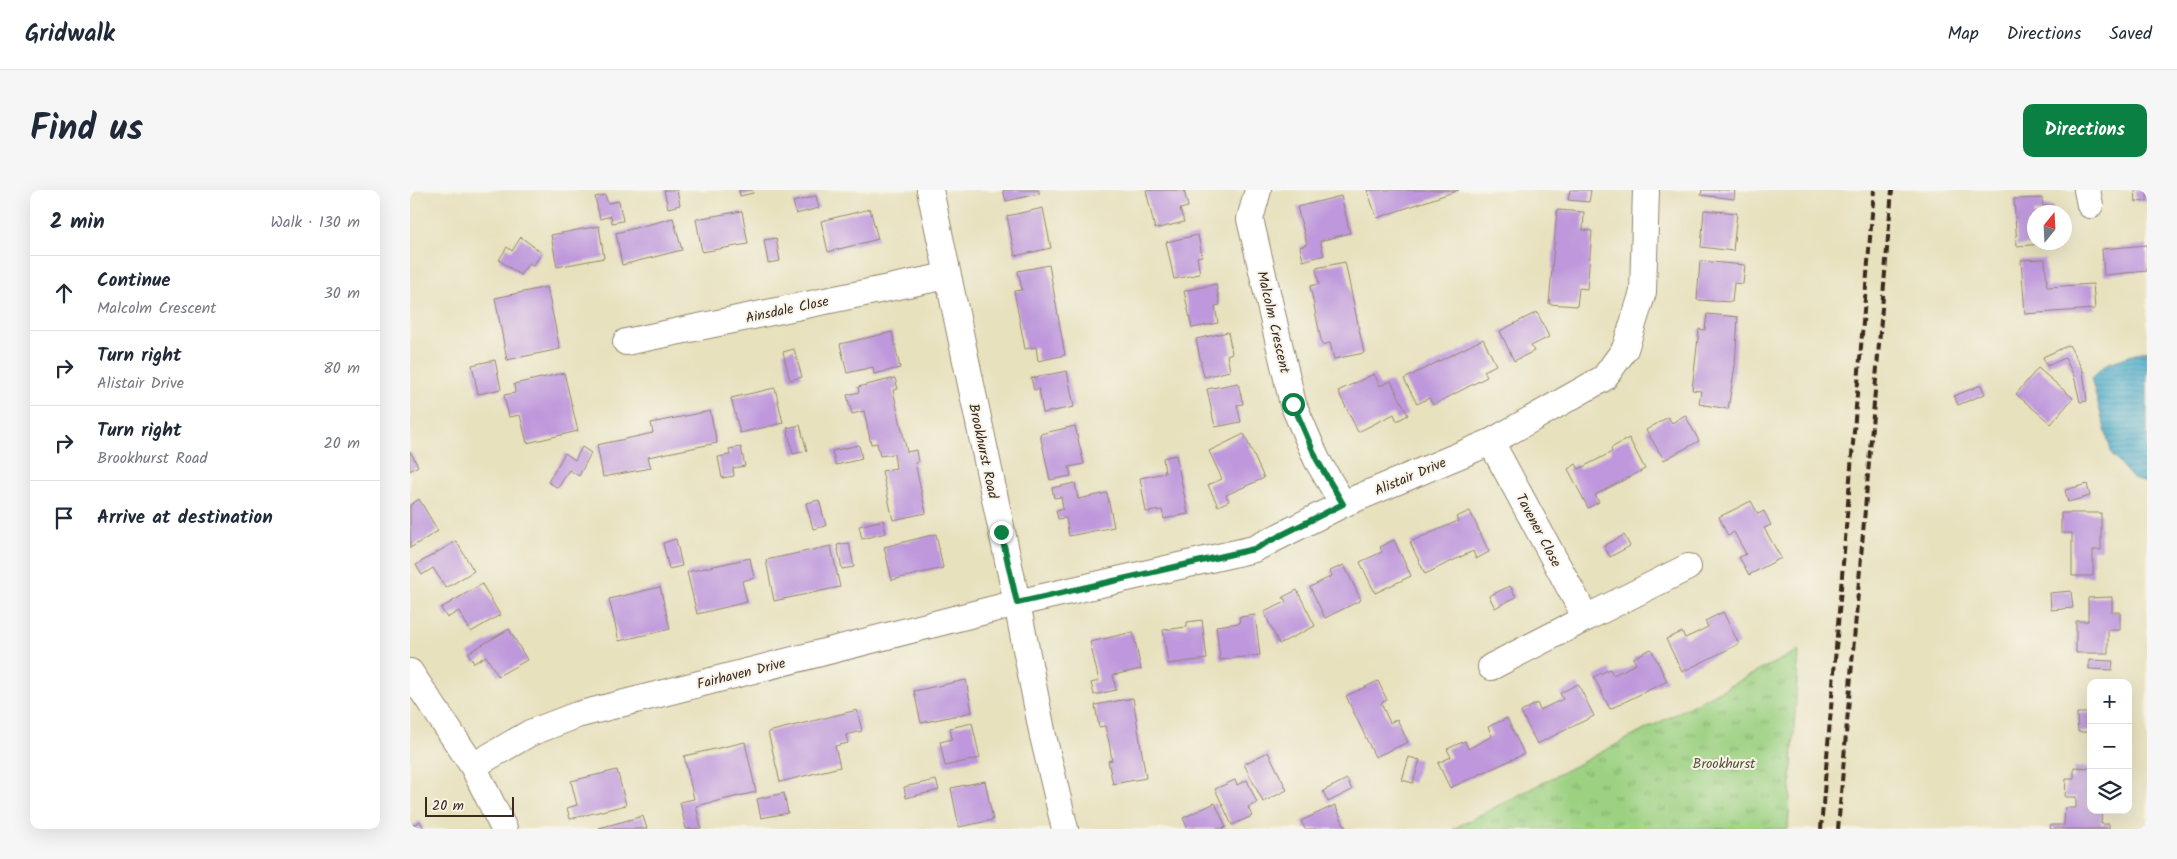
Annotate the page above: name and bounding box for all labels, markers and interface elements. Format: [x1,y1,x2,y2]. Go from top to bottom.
text: Gridwalk [25,15,115,54]
text: Map [1947,20,1979,49]
text: Directions [2007,20,2081,49]
text: Saved [2109,20,2152,49]
text: Find us [30,102,143,158]
button: Directions [2023,104,2147,157]
north arrow [2027,205,2072,250]
text: 2 min [50,206,105,239]
text: Walk · 130 m [271,210,360,235]
text: Continue [97,266,170,296]
street label: Malcolm Crescent [1251,269,1296,376]
icon: ahead [50,279,78,307]
text: 30 m [324,281,360,306]
street label: Ainsdale Close [744,290,832,330]
text: Malcolm Crescent [97,296,216,321]
text: Turn right [97,341,182,371]
icon: right [50,354,78,382]
text: 80 m [323,356,360,381]
text: Alistair Drive [97,371,184,396]
route start [1282,393,1305,416]
street label: Brookhurst Road [962,402,1004,502]
text: Turn right [97,416,182,446]
icon: right [50,429,78,457]
text: 20 m [324,431,360,456]
text: Brookhurst Road [97,446,208,471]
street label: Alistair Drive [1371,452,1450,502]
street label: Tavener Close [1509,490,1567,572]
text: Arrive at destination [97,503,273,533]
icon: arrive [50,504,78,532]
route end [990,521,1013,544]
street label: Fairhaven Drive [695,652,788,696]
map controls [2087,679,2132,814]
button: + [2087,679,2132,724]
button: − [2087,724,2132,769]
park label: Brookhurst [1692,753,1756,775]
button: layers [2087,769,2132,814]
scale bar [425,794,514,817]
text: 20 m [432,795,464,817]

